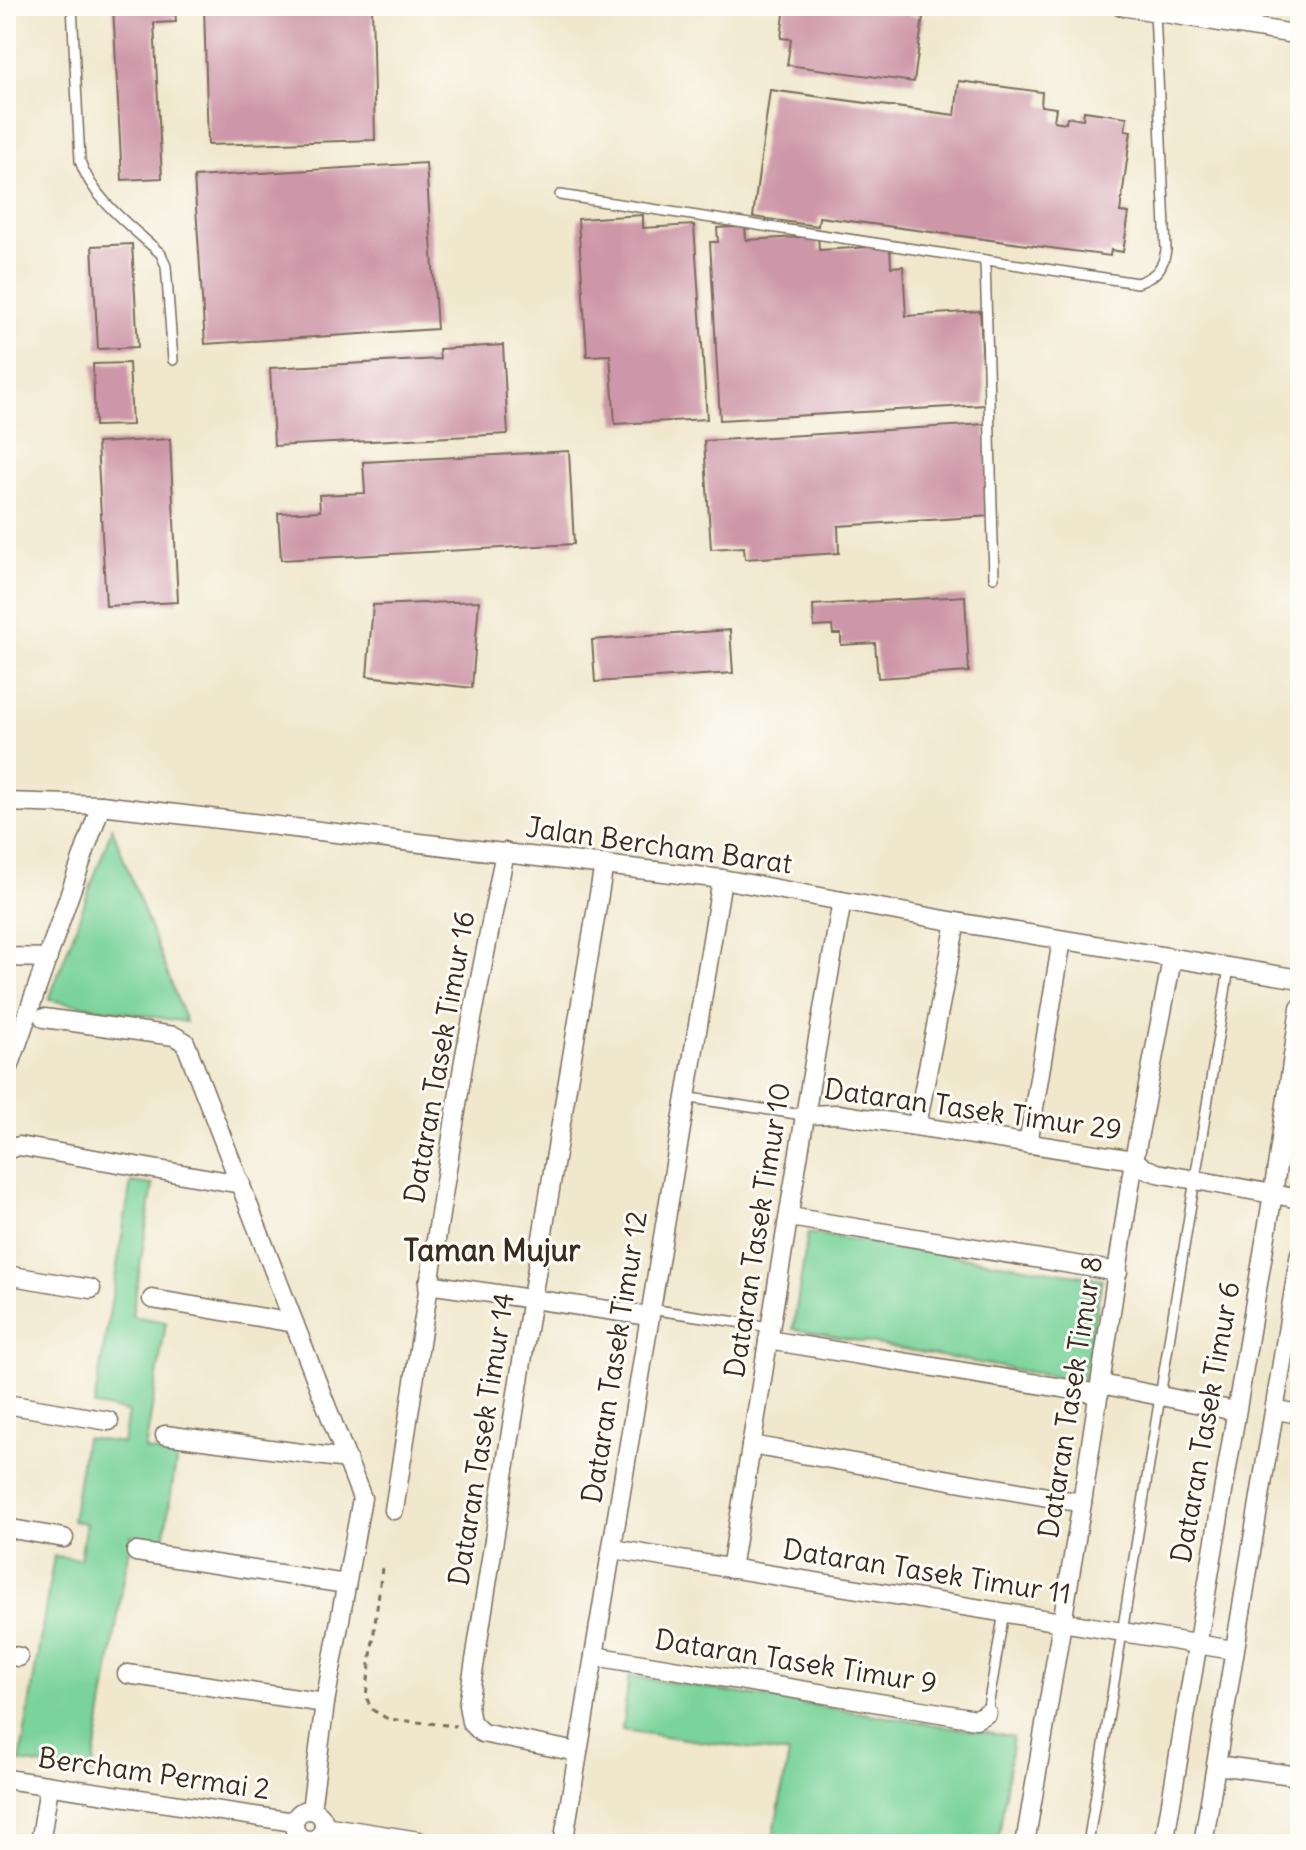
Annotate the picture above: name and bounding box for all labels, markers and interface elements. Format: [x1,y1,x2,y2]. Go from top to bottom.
street label: Jalan Bercham Barat [524,808,794,882]
street label: Dataran Tasek Timur 16 [396,908,482,1206]
street label: Dataran Tasek Timur 29 [822,1070,1124,1148]
street label: Dataran Tasek Timur 10 [716,1080,798,1380]
street label: Dataran Tasek Timur 12 [573,1208,655,1506]
district label: Taman Mujur [404,1231,581,1269]
street label: Dataran Tasek Timur 8 [1030,1254,1110,1540]
street label: Dataran Tasek Timur 6 [1163,1279,1247,1565]
street label: Dataran Tasek Timur 14 [440,1290,522,1588]
street label: Dataran Tasek Timur 11 [781,1530,1073,1612]
street label: Dataran Tasek Timur 9 [653,1621,939,1701]
street label: Bercham Permai 2 [36,1739,272,1807]

